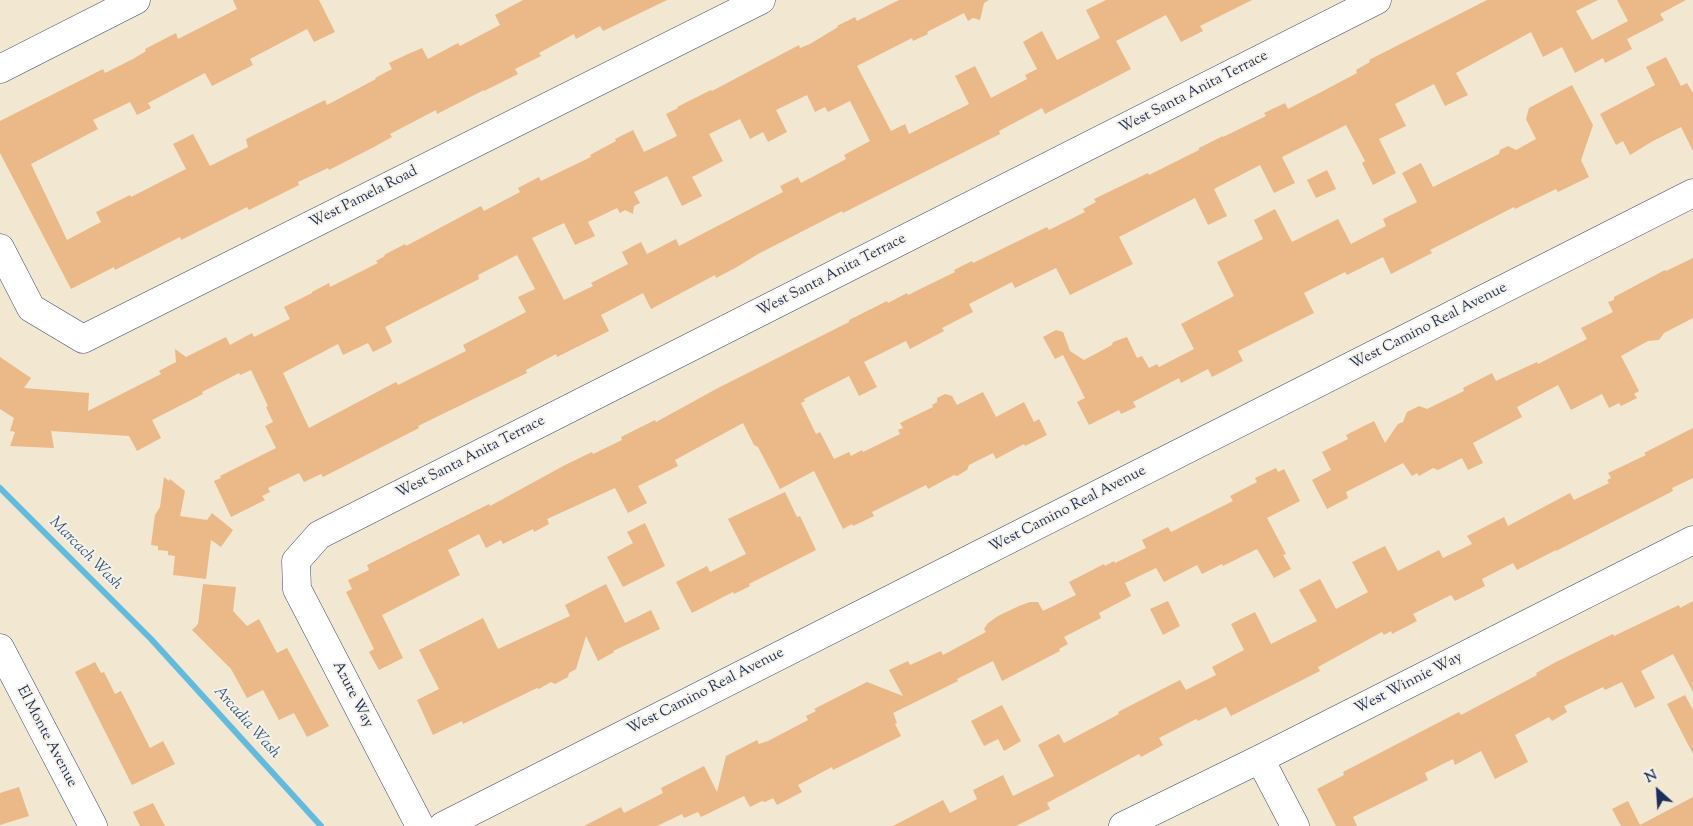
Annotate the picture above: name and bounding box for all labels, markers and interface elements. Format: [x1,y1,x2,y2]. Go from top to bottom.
street label: West Santa Anita Terrace [1117,48,1271,138]
street label: West Pamela Road [307,163,421,233]
street label: West Santa Anita Terrace [755,231,909,321]
street label: West Camino Real Avenue [1348,280,1510,374]
street label: West Santa Anita Terrace [394,413,548,503]
street label: West Camino Real Avenue [987,463,1149,557]
water label: Marcach Wash [44,513,126,595]
street label: West Camino Real Avenue [625,645,787,739]
street label: West Winnie Way [1352,649,1466,719]
street label: Azure Way [328,659,376,731]
street label: El Monte Avenue [12,683,80,791]
water label: Arcadia Wash [209,683,283,763]
north arrow [1633,766,1683,816]
text: N [1642,766,1661,789]

